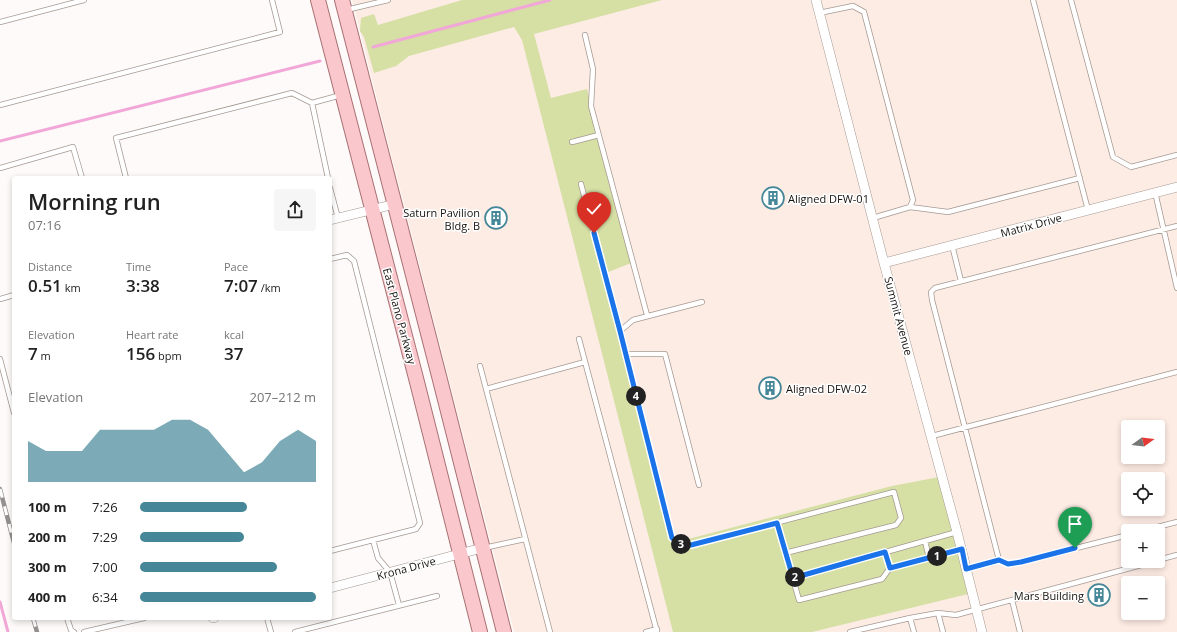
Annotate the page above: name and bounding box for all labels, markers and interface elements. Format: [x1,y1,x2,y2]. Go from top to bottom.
building icon: Aligned DFW-01 [760,185,786,211]
text: Morning run [28,186,161,216]
button: share [274,189,316,231]
place label: Aligned DFW-01 [788,191,869,206]
pin [577,192,611,233]
icon: check [583,198,605,220]
place label: Saturn Pavilion Bldg. B [403,205,480,233]
building icon: Saturn Pavilion Bldg. B [483,205,509,231]
street label: Matrix Drive [999,210,1063,240]
text: 07:16 [28,216,61,234]
text: Distance [28,259,72,274]
text: Time [126,259,151,274]
text: Pace [224,259,248,274]
street label: East Plano Parkway [380,266,420,366]
text: 0.51 [28,274,62,297]
text: 3:38 [126,274,160,297]
text: 7:07 [224,274,258,297]
street label: Summit Avenue [881,275,917,357]
text: km [62,280,81,295]
text: /km [258,280,281,295]
text: Elevation [28,327,75,342]
text: Heart rate [126,327,178,342]
text: kcal [224,327,244,342]
text: 7 [28,342,38,365]
text: 156 [126,342,155,365]
text: 37 [224,342,243,365]
text: m [38,348,51,363]
text: bpm [155,348,182,363]
building icon: Aligned DFW-02 [757,375,783,401]
place label: Aligned DFW-02 [786,381,867,396]
pin: 4 [626,386,646,406]
text: Elevation [28,388,83,406]
text: 207–212 m [249,388,316,406]
text: 4 [633,388,639,403]
north arrow [1121,420,1165,464]
map controls [1121,420,1165,620]
button: locate [1121,472,1165,516]
text: 100 m [28,498,66,516]
text: 7:26 [92,498,118,516]
pin [1058,507,1092,548]
icon: arrive [1064,513,1086,535]
button: + [1121,524,1165,568]
text: 200 m [28,528,66,546]
text: 7:29 [92,528,118,546]
pin: 3 [671,534,691,554]
text: 3 [678,536,684,551]
pin: 1 [927,546,947,566]
text: 1 [934,548,940,563]
street label: Krona Drive [375,553,437,583]
text: 300 m [28,558,66,576]
text: 7:00 [92,558,118,576]
pin: 2 [785,567,805,587]
text: 2 [792,569,798,584]
button: − [1121,576,1165,620]
building icon: Mars Building [1086,582,1112,608]
text: 400 m [28,588,66,606]
text: 6:34 [92,588,118,606]
place label: Mars Building [1014,588,1084,603]

